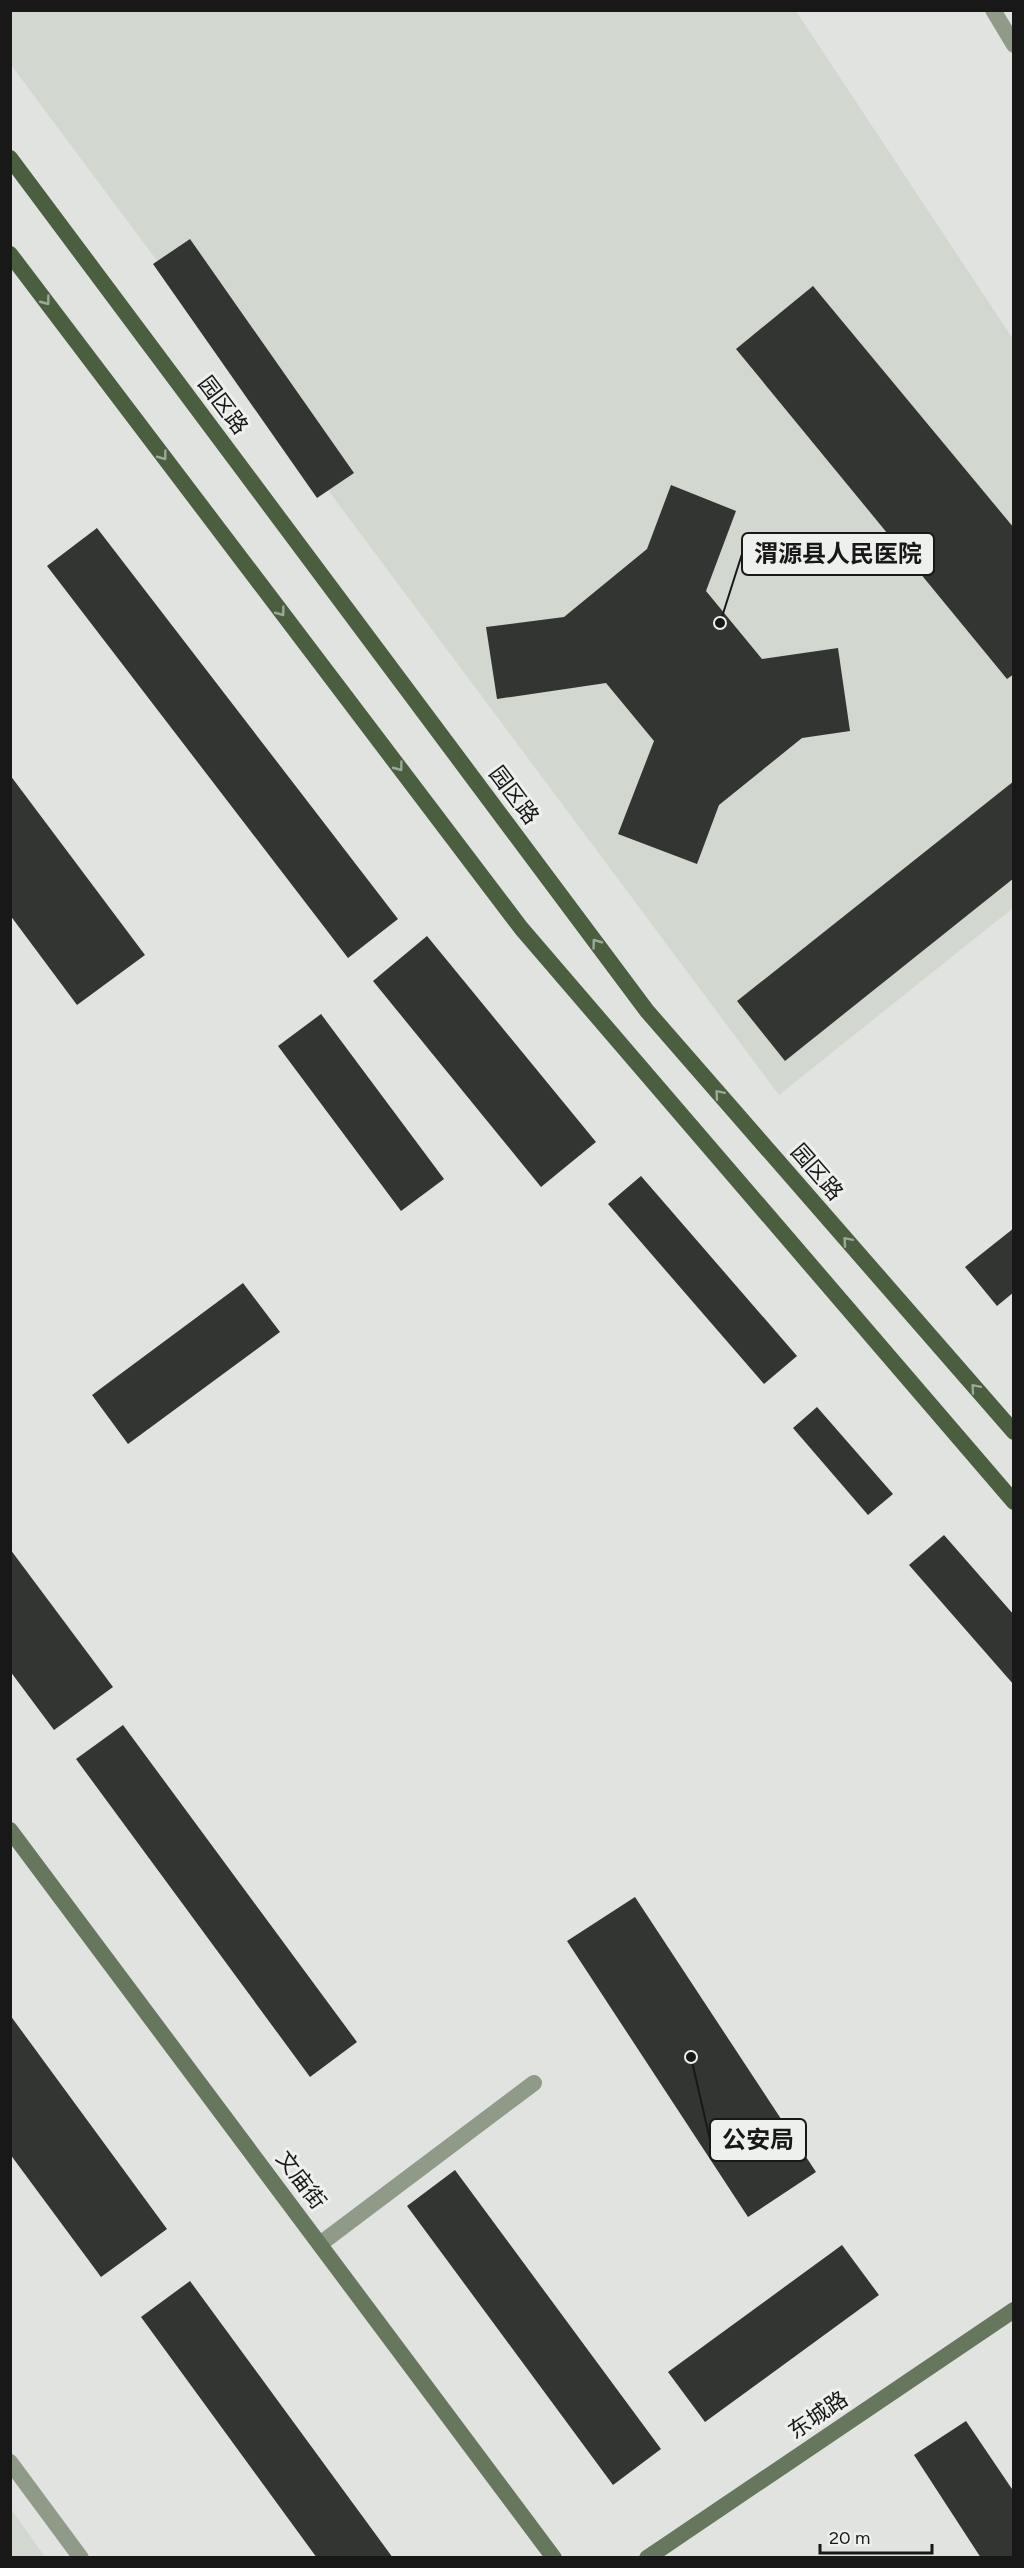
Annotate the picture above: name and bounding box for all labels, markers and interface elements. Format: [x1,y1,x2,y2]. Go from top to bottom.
one-way arrow [38,294,49,305]
street label: 园区路 [192,371,254,439]
one-way arrow [156,449,167,460]
callout: 渭源县人民医院 [742,533,934,575]
text: 渭源县人民医院 [754,539,922,568]
one-way arrow [274,605,285,616]
one-way arrow [391,760,402,771]
street label: 园区路 [483,761,545,829]
one-way arrow [592,938,603,949]
one-way arrow [715,1090,726,1101]
street label: 园区路 [785,1138,849,1206]
one-way arrow [843,1237,854,1248]
one-way arrow [971,1384,982,1395]
callout: 公安局 [710,2119,806,2161]
text: 公安局 [722,2125,794,2154]
street label: 文庙街 [270,2146,332,2214]
street label: 东城路 [783,2385,853,2445]
scale bar [820,2517,932,2555]
text: 20 m [829,2527,870,2549]

